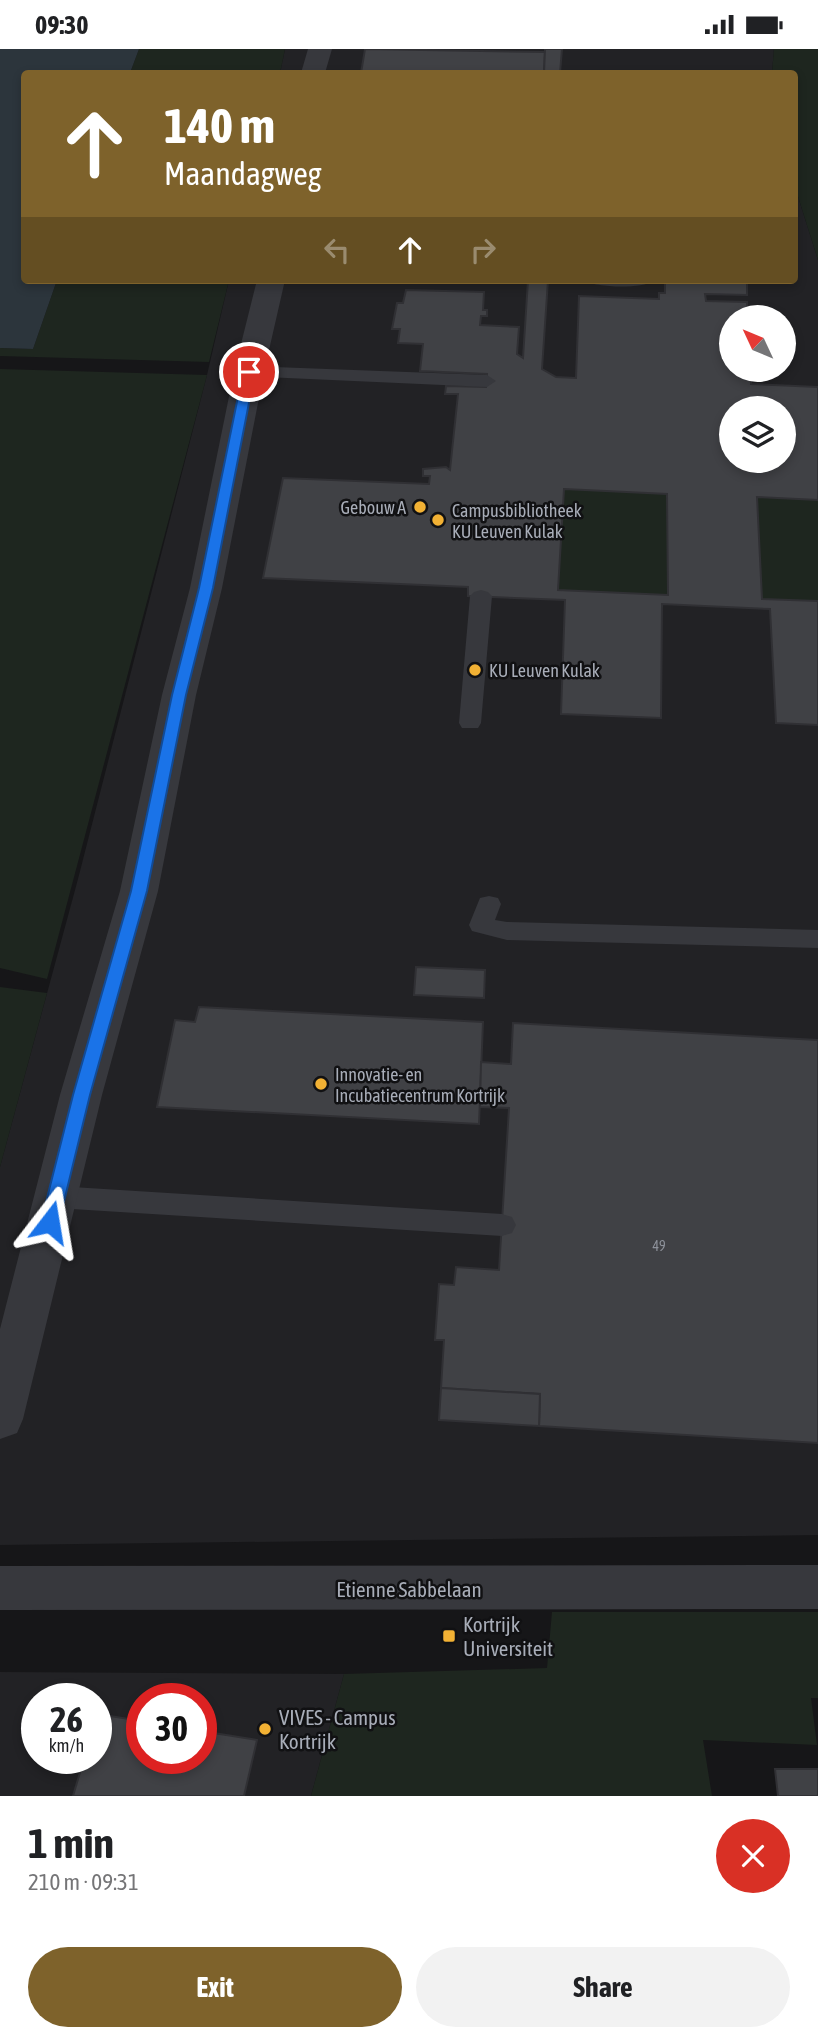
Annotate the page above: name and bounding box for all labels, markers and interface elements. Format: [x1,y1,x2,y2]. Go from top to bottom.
text: 09:30 [35,10,89,40]
text: 140 m [164,97,275,153]
icon: ahead [49,98,140,189]
text: Maandagweg [164,155,322,192]
icon: left [318,231,356,269]
icon: ahead [391,231,429,269]
icon: right [464,231,502,269]
north arrow [719,305,796,381]
map controls [719,305,796,473]
pin [219,342,279,402]
icon: arrive [230,353,268,391]
button: layers [719,396,796,473]
place label: Gebouw A [341,497,406,518]
marker: Gebouw A [412,499,428,515]
place label: Campusbibliotheek KU Leuven Kulak [452,500,582,542]
marker: Campusbibliotheek KU Leuven Kulak [430,512,446,528]
place label: KU Leuven Kulak [489,660,600,681]
marker: KU Leuven Kulak [467,662,483,678]
place label: Innovatie- en Incubatiecentrum Kortrijk [335,1064,505,1106]
marker: Innovatie- en Incubatiecentrum Kortrijk [313,1076,329,1092]
position arrow [13,1185,87,1259]
house number: 49 [652,1238,666,1254]
street label: Etienne Sabbelaan [336,1577,482,1601]
place label: Kortrijk Universiteit [463,1612,553,1660]
marker: Kortrijk Universiteit [441,1628,457,1644]
speed limit sign: 30 [126,1683,217,1774]
text: 26 [50,1699,83,1739]
place label: VIVES - Campus Kortrijk [279,1705,396,1753]
marker: VIVES - Campus Kortrijk [257,1721,273,1737]
text: km/h [49,1735,84,1756]
text: 1 min [28,1819,114,1867]
button: close [716,1819,790,1893]
text: 210 m · 09:31 [28,1869,139,1895]
button: Exit [28,1947,402,2027]
button: Share [416,1947,790,2027]

